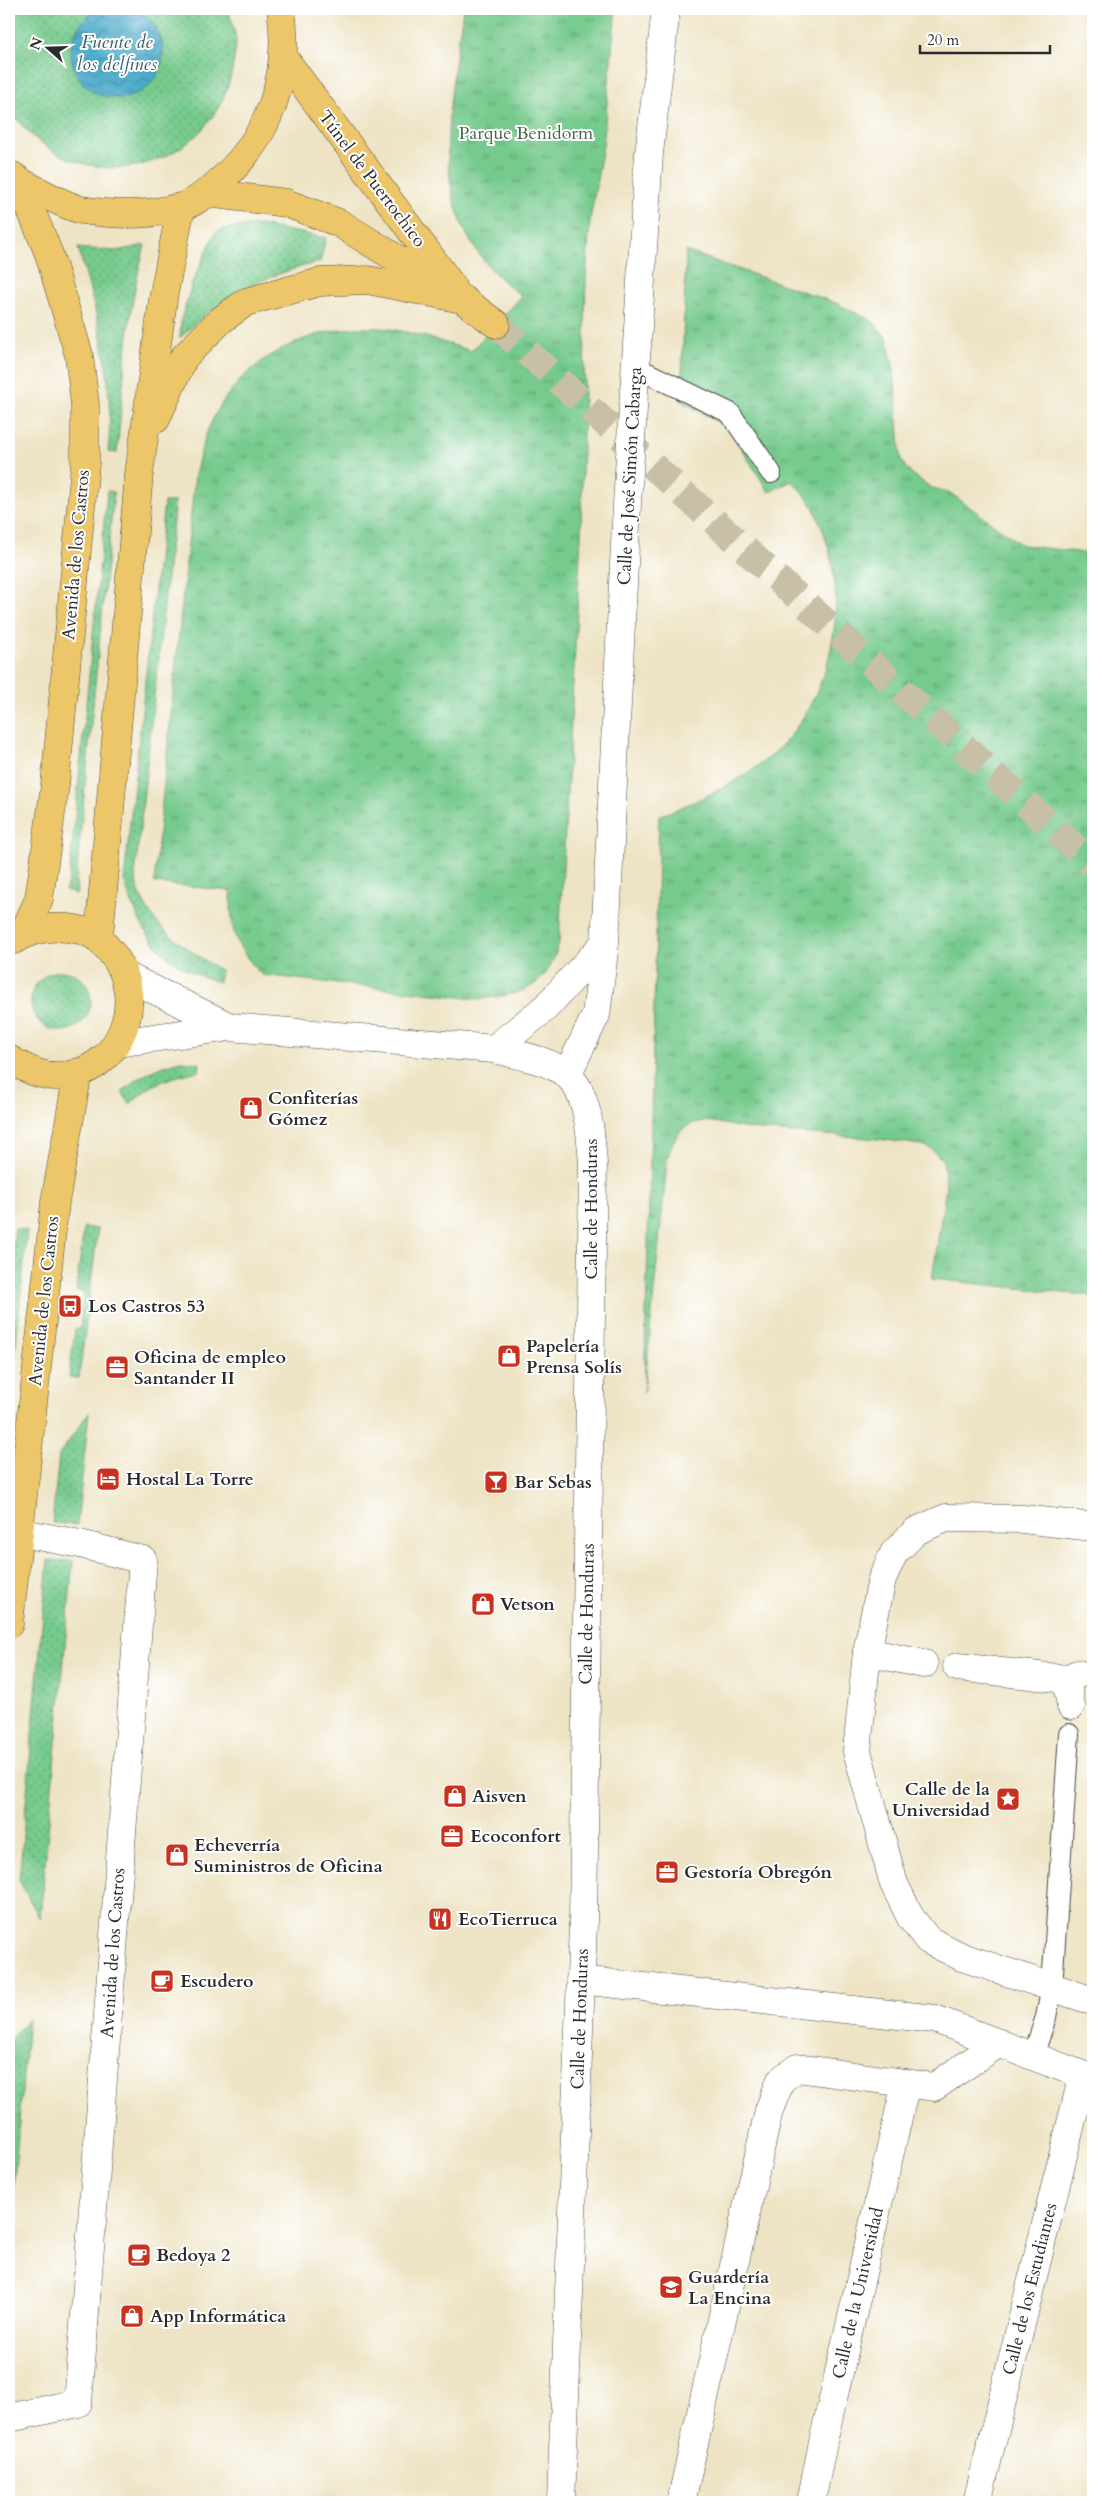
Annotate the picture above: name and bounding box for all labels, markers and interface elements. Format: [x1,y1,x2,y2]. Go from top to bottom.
north arrow [22,22,72,72]
scale bar [920,22,1050,54]
water label: Fuente de los delfines [77,29,158,77]
text: 20 m [927,30,959,50]
text: N [25,35,47,53]
street label: Túnel de Puertochico [312,105,432,253]
park label: Parque Benidorm [459,121,594,146]
street label: Calle de José Simón Cabarga [612,366,648,586]
street label: Avenida de los Castros [56,469,96,641]
place label: Confiterías Gómez [268,1086,358,1132]
shop icon: Confiterías Gómez [238,1095,264,1121]
street label: Calle de Honduras [579,1138,604,1280]
street label: Avenida de los Castros [23,1215,65,1387]
bus stop icon: Los Castros 53 [57,1293,83,1319]
place label: Los Castros 53 [88,1294,205,1319]
place label: Papelería Prensa Solís [526,1334,622,1380]
shop icon: Papelería Prensa Solís [496,1343,522,1369]
place label: Oficina de empleo Santander II [134,1345,286,1391]
office icon: Oficina de empleo Santander II [104,1354,130,1380]
hotel icon: Hostal La Torre [95,1466,121,1492]
place label: Hostal La Torre [126,1467,254,1492]
bar icon: Bar Sebas [483,1469,509,1495]
place label: Bar Sebas [514,1470,592,1495]
street label: Calle de Honduras [573,1543,601,1685]
shop icon: Vetson [470,1591,496,1617]
place label: Vetson [500,1592,555,1617]
place label: Calle de la Universidad [892,1777,991,1823]
shop icon: Aisven [442,1783,468,1809]
place label: Aisven [472,1784,527,1809]
place icon: Calle de la Universidad [995,1786,1021,1812]
office icon: Ecoconfort [439,1823,465,1849]
place label: Ecoconfort [470,1824,561,1849]
place label: Echeverría Suministros de Oficina [194,1833,383,1879]
shop icon: Echeverría Suministros de Oficina [164,1842,190,1868]
office icon: Gestoría Obregón [654,1859,680,1885]
place label: Gestoría Obregón [684,1860,833,1885]
street label: Avenida de los Castros [95,1867,131,2039]
restaurant icon: EcoTierruca [427,1906,453,1932]
place label: EcoTierruca [458,1907,558,1932]
street label: Calle de Honduras [565,1948,595,2090]
cafe icon: Escudero [149,1968,175,1994]
place label: Escudero [180,1969,253,1994]
street label: Calle de los Estudiantes [996,2200,1064,2378]
street label: Calle de la Universidad [826,2204,890,2381]
cafe icon: Bedoya 2 [126,2242,152,2268]
place label: Bedoya 2 [156,2243,230,2268]
place label: Guardería La Encina [688,2265,771,2311]
school or university icon: Guardería La Encina [658,2274,684,2300]
shop icon: App Informática [119,2303,145,2329]
place label: App Informática [150,2304,286,2329]

